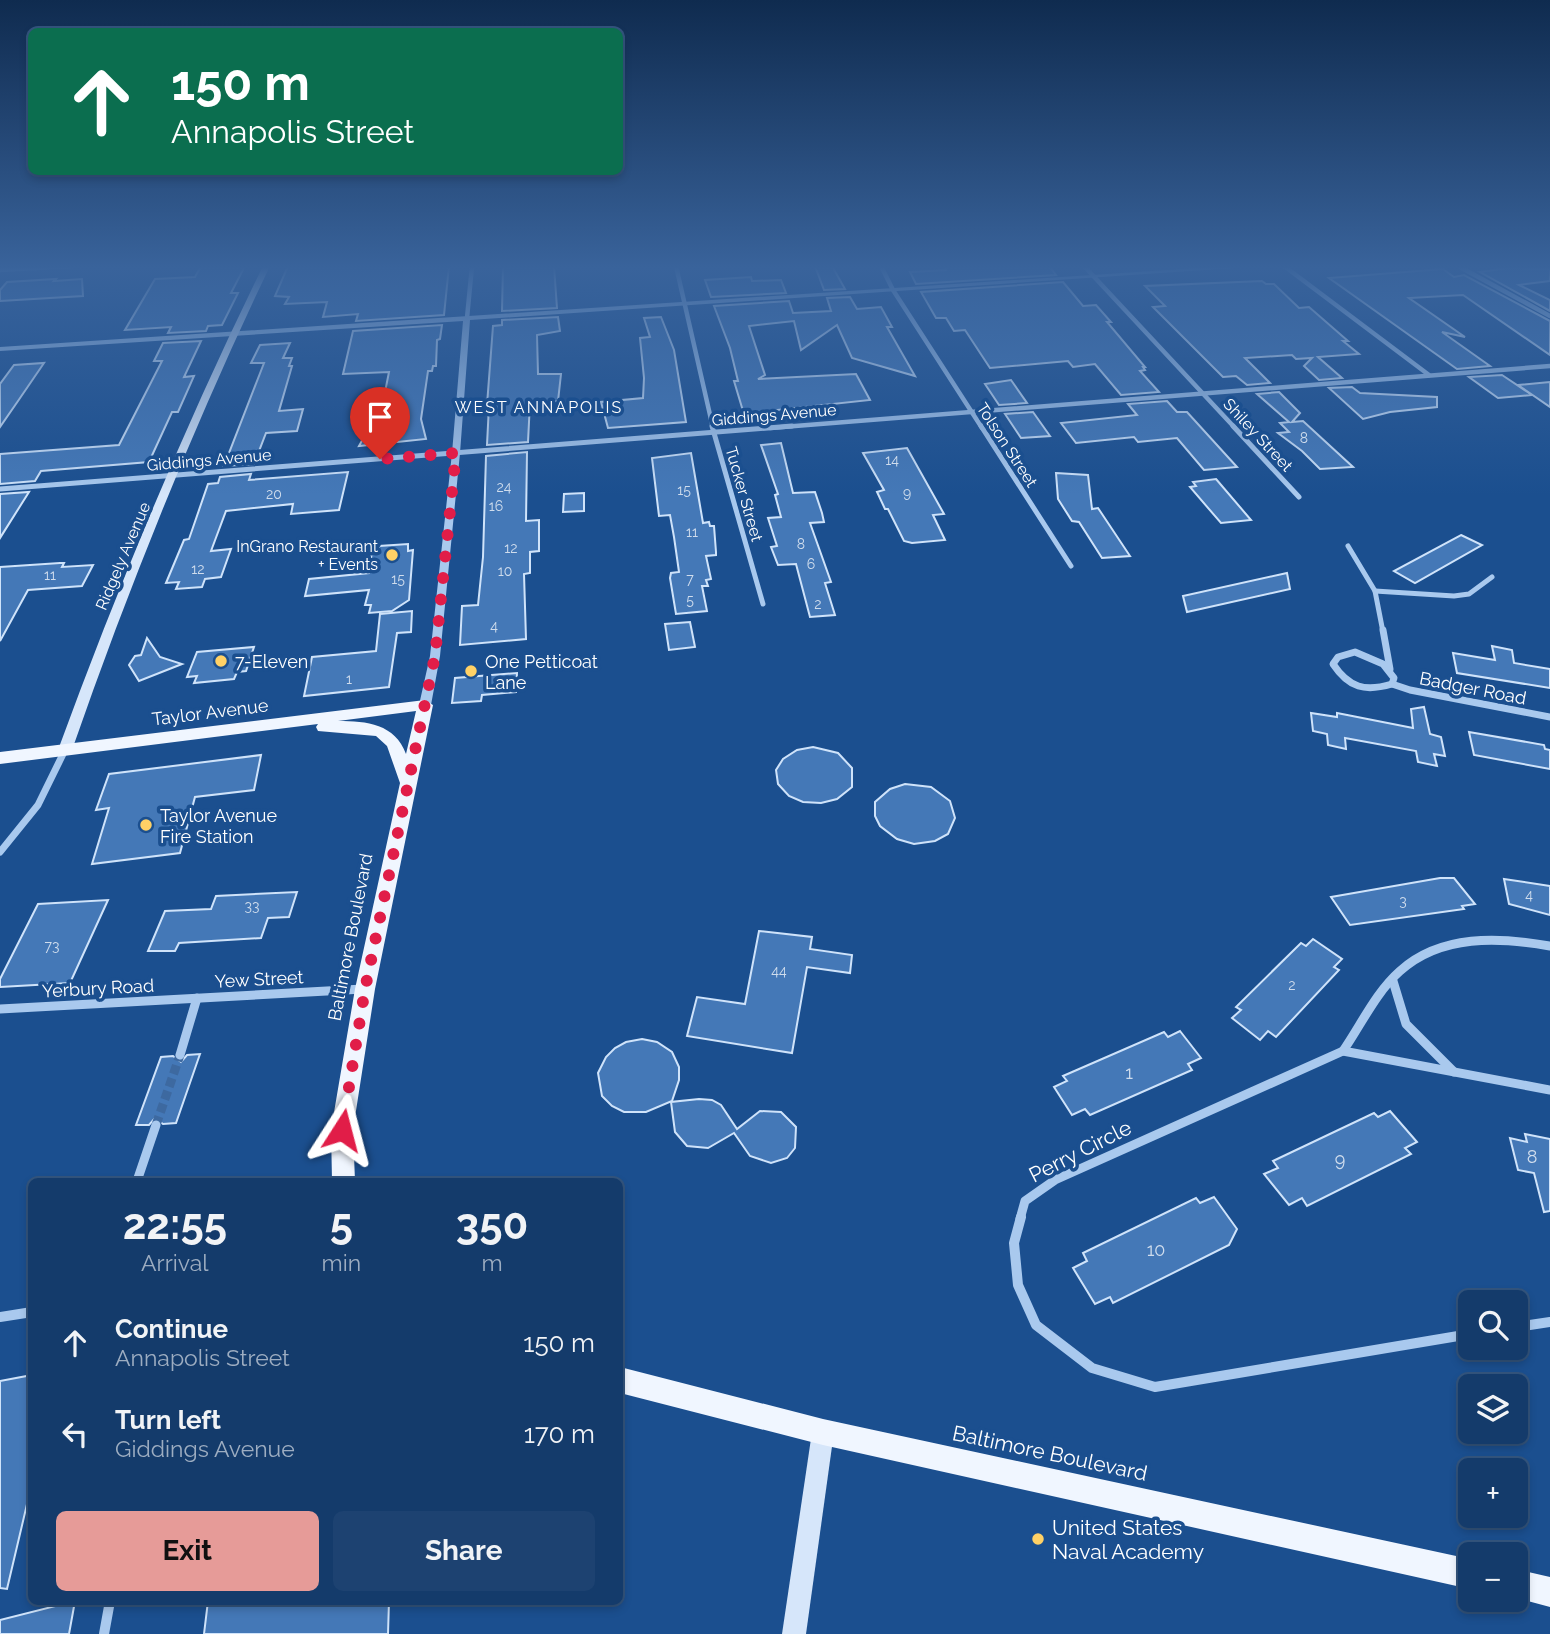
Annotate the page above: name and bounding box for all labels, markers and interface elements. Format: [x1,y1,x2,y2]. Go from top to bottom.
text: 150 m [171,54,310,111]
icon: ahead [56,56,147,147]
text: Annapolis Street [171,113,414,150]
pin [350,387,410,459]
street label: Shiley Street [1219,395,1297,476]
icon: arrive [361,398,399,436]
district label: WEST ANNAPOLIS [455,398,623,417]
street label: Tolson Street [973,399,1042,491]
street label: Giddings Avenue [711,400,837,430]
house number: 8 [1300,430,1308,446]
street label: Tucker Street [721,444,767,544]
street label: Giddings Avenue [146,445,272,475]
house number: 14 [885,452,899,468]
house number: 24 [497,479,512,495]
house number: 15 [677,482,691,498]
house number: 9 [903,485,911,501]
house number: 20 [266,486,282,502]
house number: 16 [489,498,503,514]
street label: Ridgely Avenue [92,499,154,613]
house number: 11 [686,524,698,540]
house number: 8 [797,536,805,552]
place label: InGrano Restaurant + Events [236,537,379,574]
house number: 12 [504,540,518,556]
marker: InGrano Restaurant + Events [384,547,400,563]
house number: 6 [807,556,815,572]
house number: 12 [191,561,205,577]
house number: 10 [498,563,512,579]
house number: 11 [44,567,56,583]
house number: 15 [391,571,405,587]
house number: 7 [686,571,694,587]
house number: 5 [686,592,694,608]
house number: 2 [814,596,822,612]
house number: 4 [490,618,498,634]
place label: 7-Eleven [235,651,308,672]
place label: One Petticoat Lane [485,651,598,693]
marker: 7-Eleven [213,653,229,669]
marker: One Petticoat Lane [463,663,479,679]
street label: Badger Road [1418,667,1528,709]
house number: 1 [346,671,352,687]
street label: Taylor Avenue [151,694,270,730]
place label: Taylor Avenue Fire Station [160,805,278,847]
marker: Taylor Avenue Fire Station [138,817,154,833]
street label: Baltimore Boulevard [323,851,377,1023]
house number: 4 [1525,887,1533,903]
house number: 3 [1399,893,1407,909]
house number: 33 [245,898,259,914]
house number: 73 [45,938,59,954]
house number: 44 [771,963,787,979]
street label: Yew Street [214,966,304,992]
street label: Yerbury Road [41,975,155,1001]
house number: 2 [1288,977,1296,993]
house number: 1 [1125,1062,1133,1083]
position arrow [305,1093,379,1167]
street label: Perry Circle [1025,1115,1135,1187]
house number: 8 [1527,1146,1537,1167]
house number: 9 [1335,1149,1345,1170]
text: 22:55 [123,1200,227,1249]
text: 5 [330,1200,353,1249]
text: 350 [456,1200,528,1249]
house number: 10 [1147,1239,1165,1260]
text: Arrival [141,1249,209,1276]
text: min [322,1249,361,1276]
text: m [482,1249,503,1276]
map controls [1458,1290,1528,1612]
button: search [1458,1290,1528,1360]
text: Continue [115,1314,228,1344]
icon: ahead [56,1324,94,1362]
text: 150 m [523,1328,595,1358]
text: Annapolis Street [115,1344,290,1371]
button: layers [1458,1374,1528,1444]
text: Turn left [115,1405,221,1435]
icon: left [56,1415,94,1453]
text: 170 m [524,1419,595,1449]
street label: Baltimore Boulevard [950,1420,1150,1486]
text: Giddings Avenue [115,1435,295,1462]
button: + [1458,1458,1528,1528]
button: Exit [56,1511,319,1591]
button: Share [333,1511,595,1591]
place label: United States Naval Academy [1052,1515,1204,1564]
marker: United States Naval Academy [1030,1531,1046,1547]
button: − [1458,1542,1528,1612]

